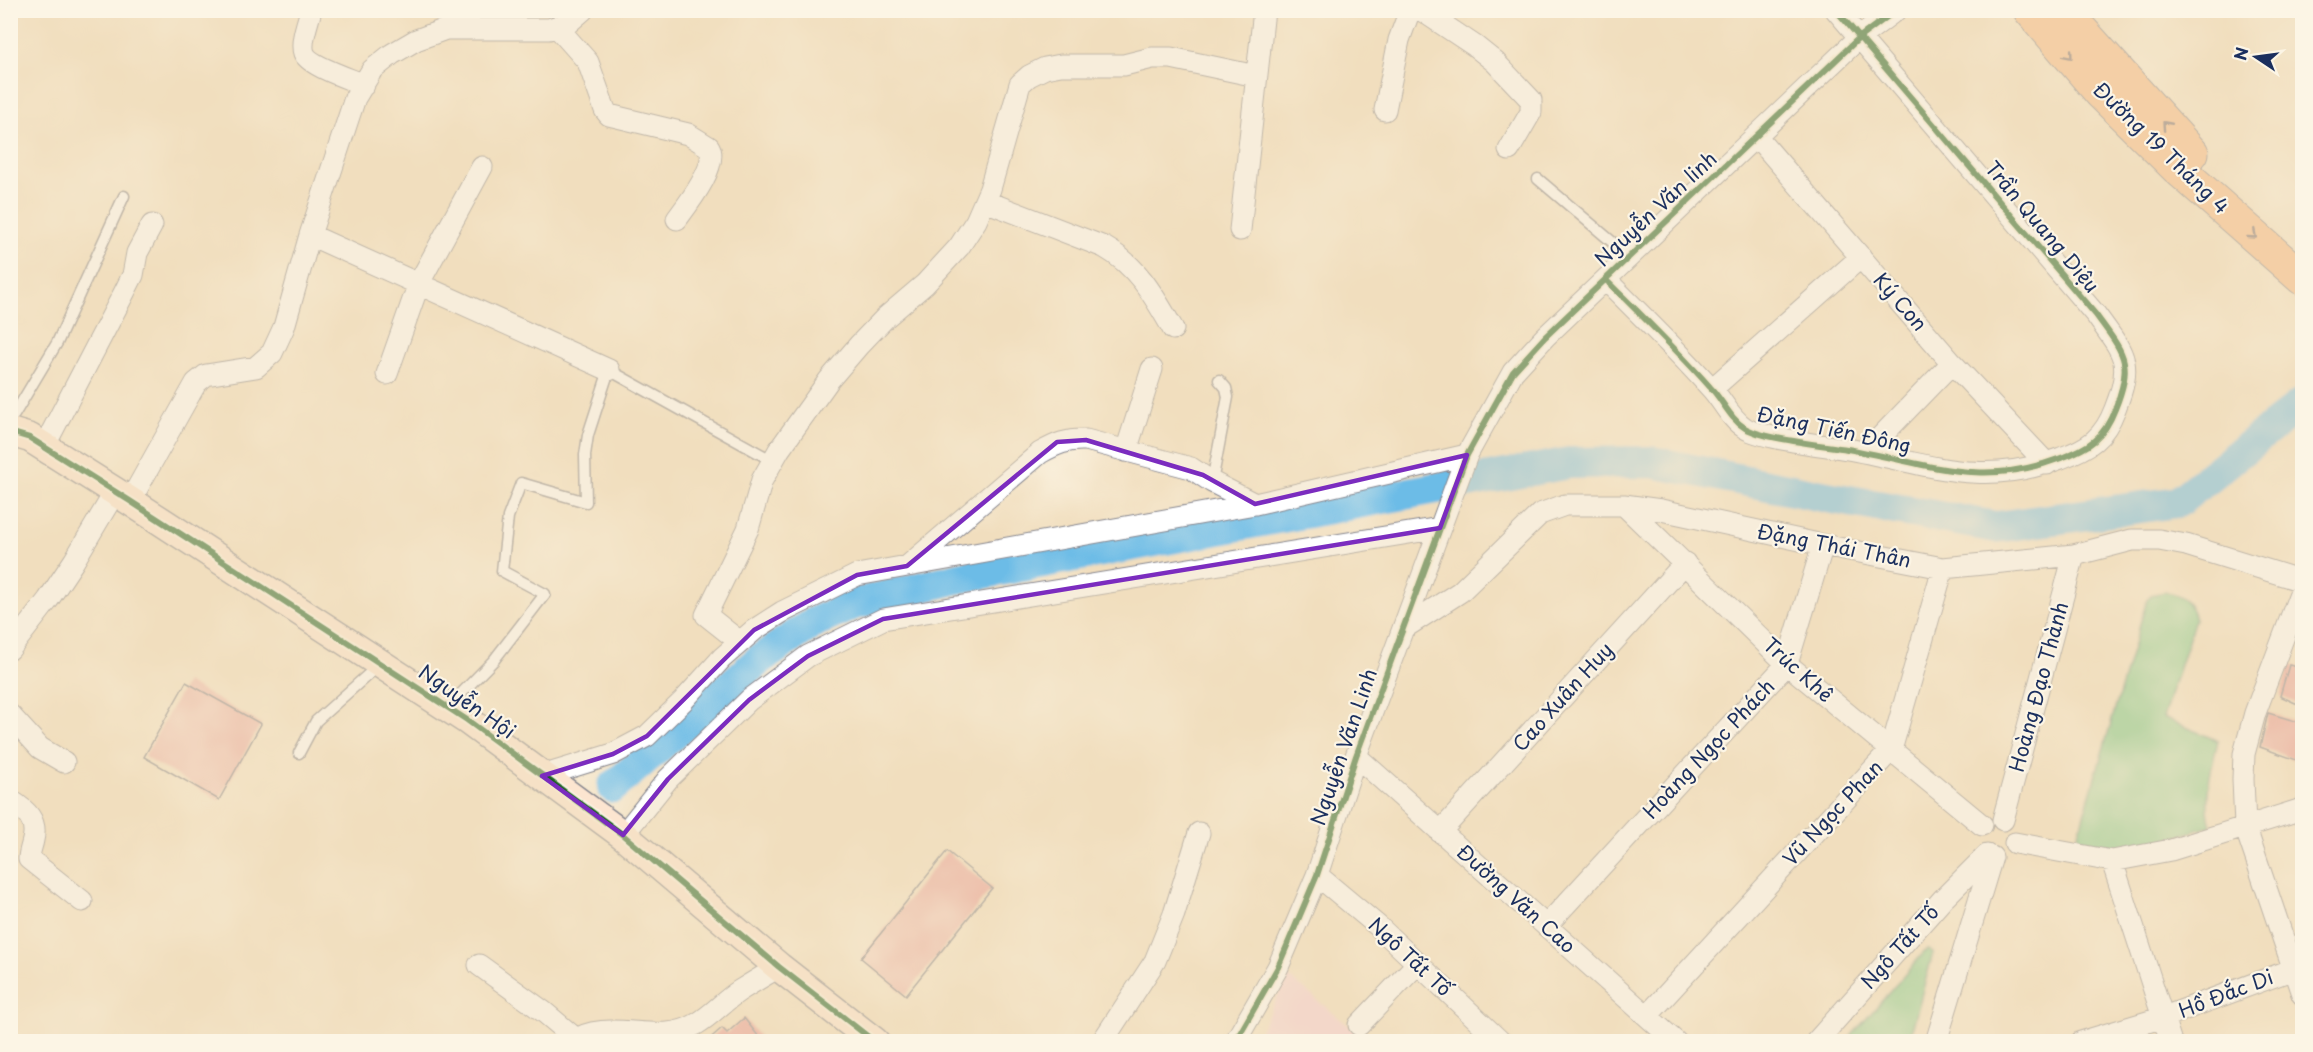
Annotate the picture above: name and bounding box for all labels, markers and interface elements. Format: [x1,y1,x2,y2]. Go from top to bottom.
north arrow [2226,27,2286,87]
text: N [2227,45,2254,62]
one-way arrow [2061,48,2072,59]
street label: Đường 19 Tháng 4 [2087,74,2236,220]
one-way arrow [2162,121,2173,132]
street label: Nguyễn Văn linh [1588,144,1723,273]
street label: Trần Quang Diệu [1979,154,2107,299]
one-way arrow [2246,228,2257,239]
street label: Ký Con [1867,265,1935,337]
street label: Đặng Tiến Đông [1754,398,1914,460]
street label: Đặng Thái Thân [1755,515,1914,575]
street label: Hoàng Đạo Thành [2001,598,2075,775]
street label: Trúc Khê [1757,630,1840,709]
street label: Cao Xuân Huy [1505,635,1620,758]
street label: Nguyễn Hội [413,657,522,746]
street label: Nguyễn Văn Linh [1302,664,1384,829]
street label: Hoàng Ngọc Phách [1635,672,1781,825]
street label: Vũ Ngọc Phan [1775,753,1889,872]
street label: Đường Văn Cao [1451,837,1583,960]
street label: Ngô Tất Tố [1853,897,1946,995]
street label: Ngô Tất Tố [1362,910,1460,1004]
street label: Hồ Đắc Di [2174,961,2277,1025]

